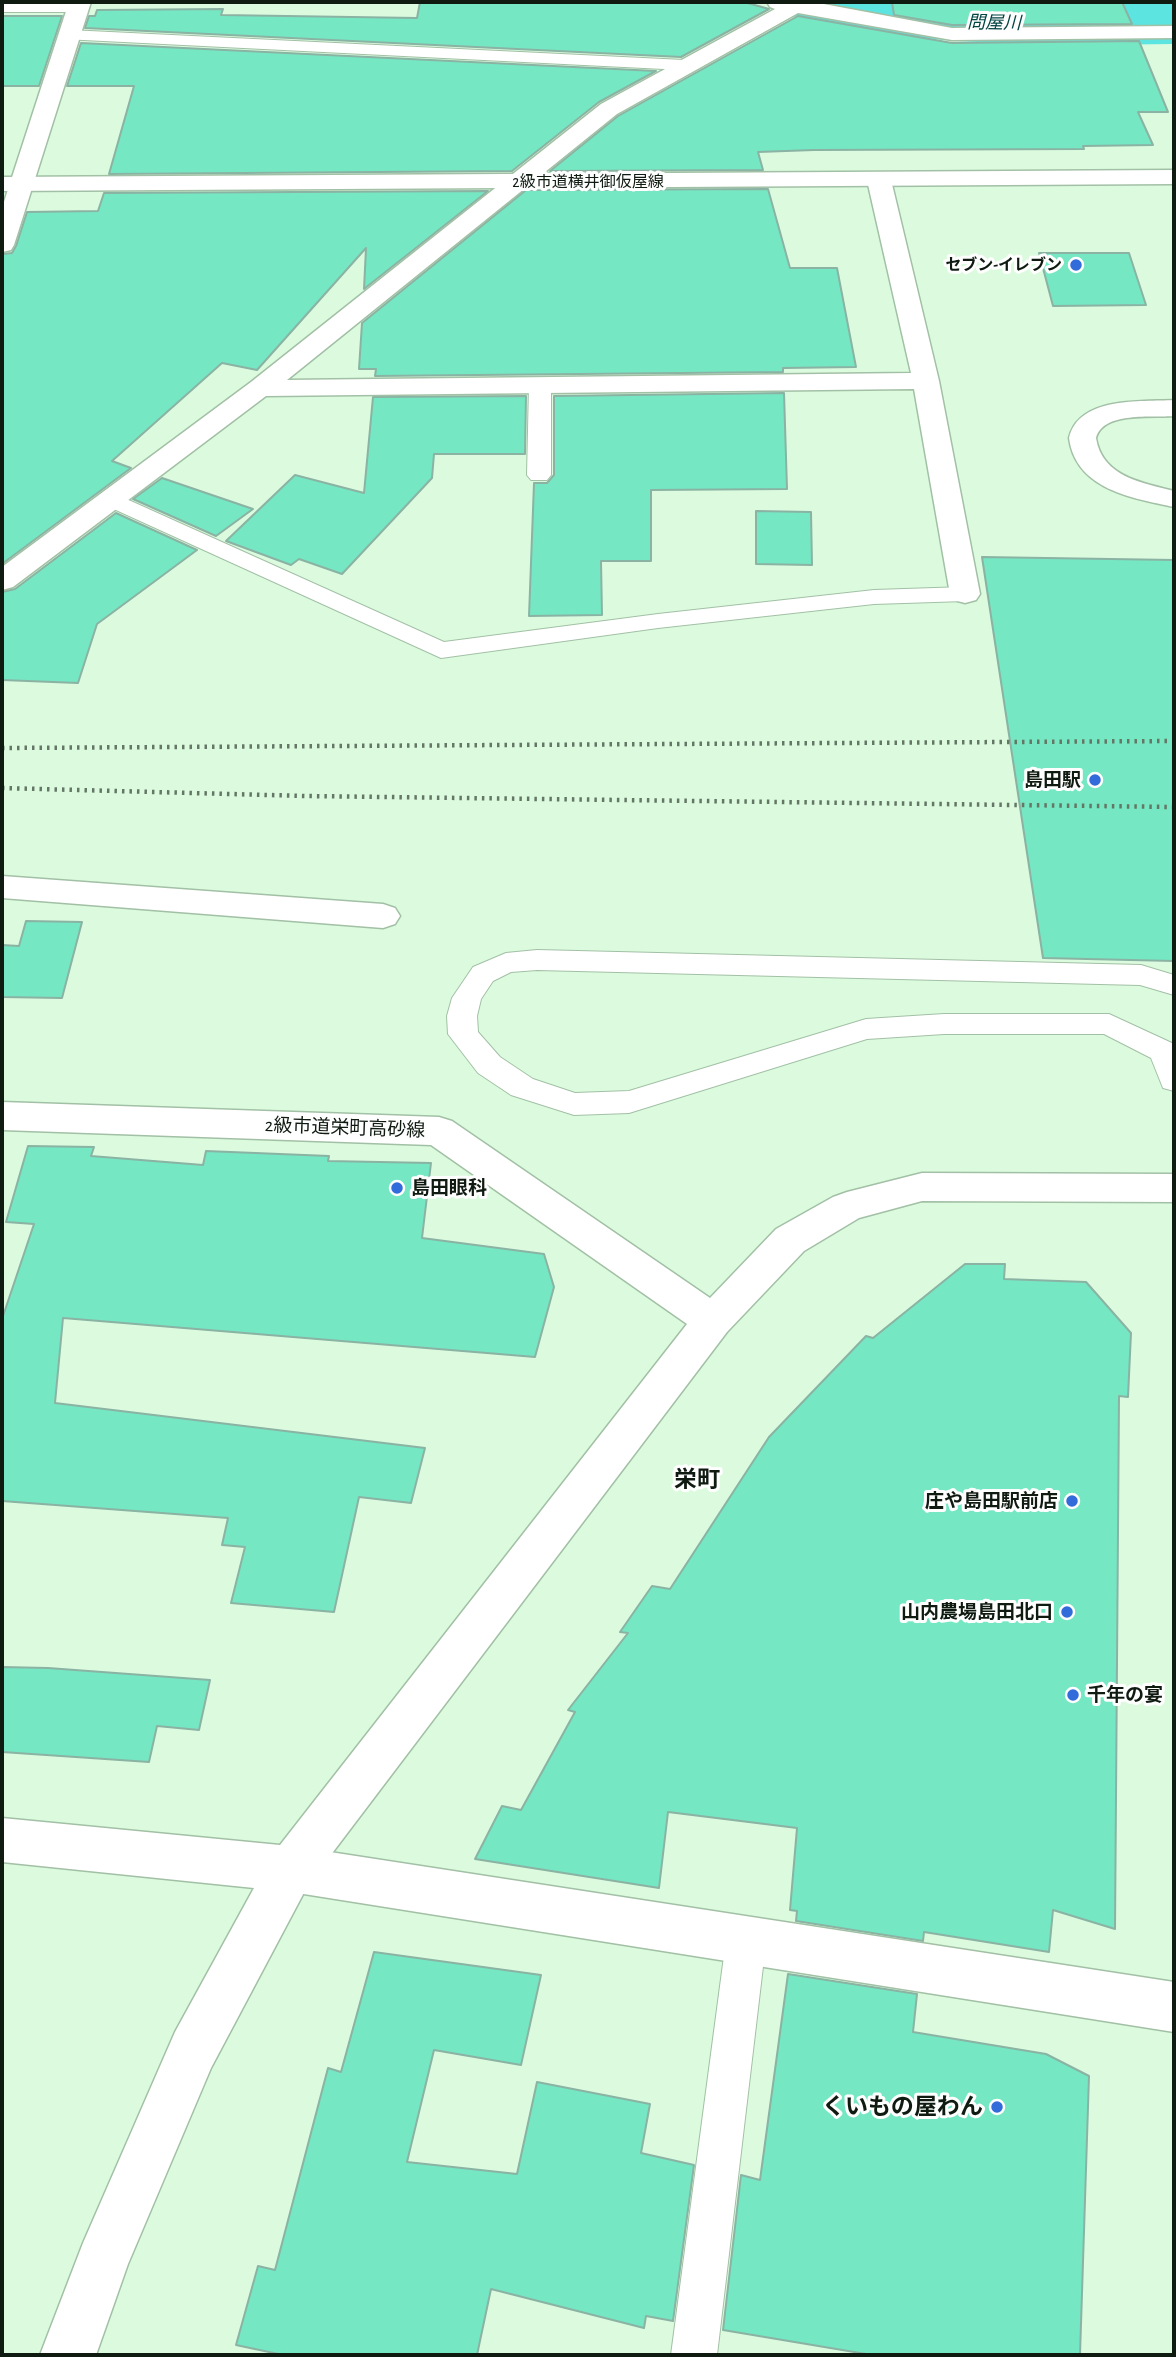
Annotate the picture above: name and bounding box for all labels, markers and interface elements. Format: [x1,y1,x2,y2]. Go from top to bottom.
water label: 問屋川 [967,12,1021,34]
street label: 2級市道横井御仮屋線 [512,172,664,192]
place label: セブン-イレブン [945,255,1062,275]
marker: セブン-イレブン [1068,257,1084,273]
place label: 島田駅 [1024,769,1081,791]
marker: 島田駅 [1087,772,1103,788]
street label: 2級市道栄町高砂線 [264,1114,426,1142]
place label: 島田眼科 [411,1177,487,1199]
marker: 島田眼科 [389,1180,405,1196]
district label: 栄町 [674,1466,720,1494]
place label: 庄や島田駅前店 [925,1490,1058,1512]
marker: 庄や島田駅前店 [1064,1493,1080,1509]
place label: 山内農場島田北口 [901,1601,1053,1623]
marker: 山内農場島田北口 [1059,1604,1075,1620]
place label: 千年の宴 [1087,1684,1163,1706]
marker: 千年の宴 [1065,1687,1081,1703]
place label: くいもの屋わん [822,2093,983,2121]
marker: くいもの屋わん [989,2099,1005,2115]

